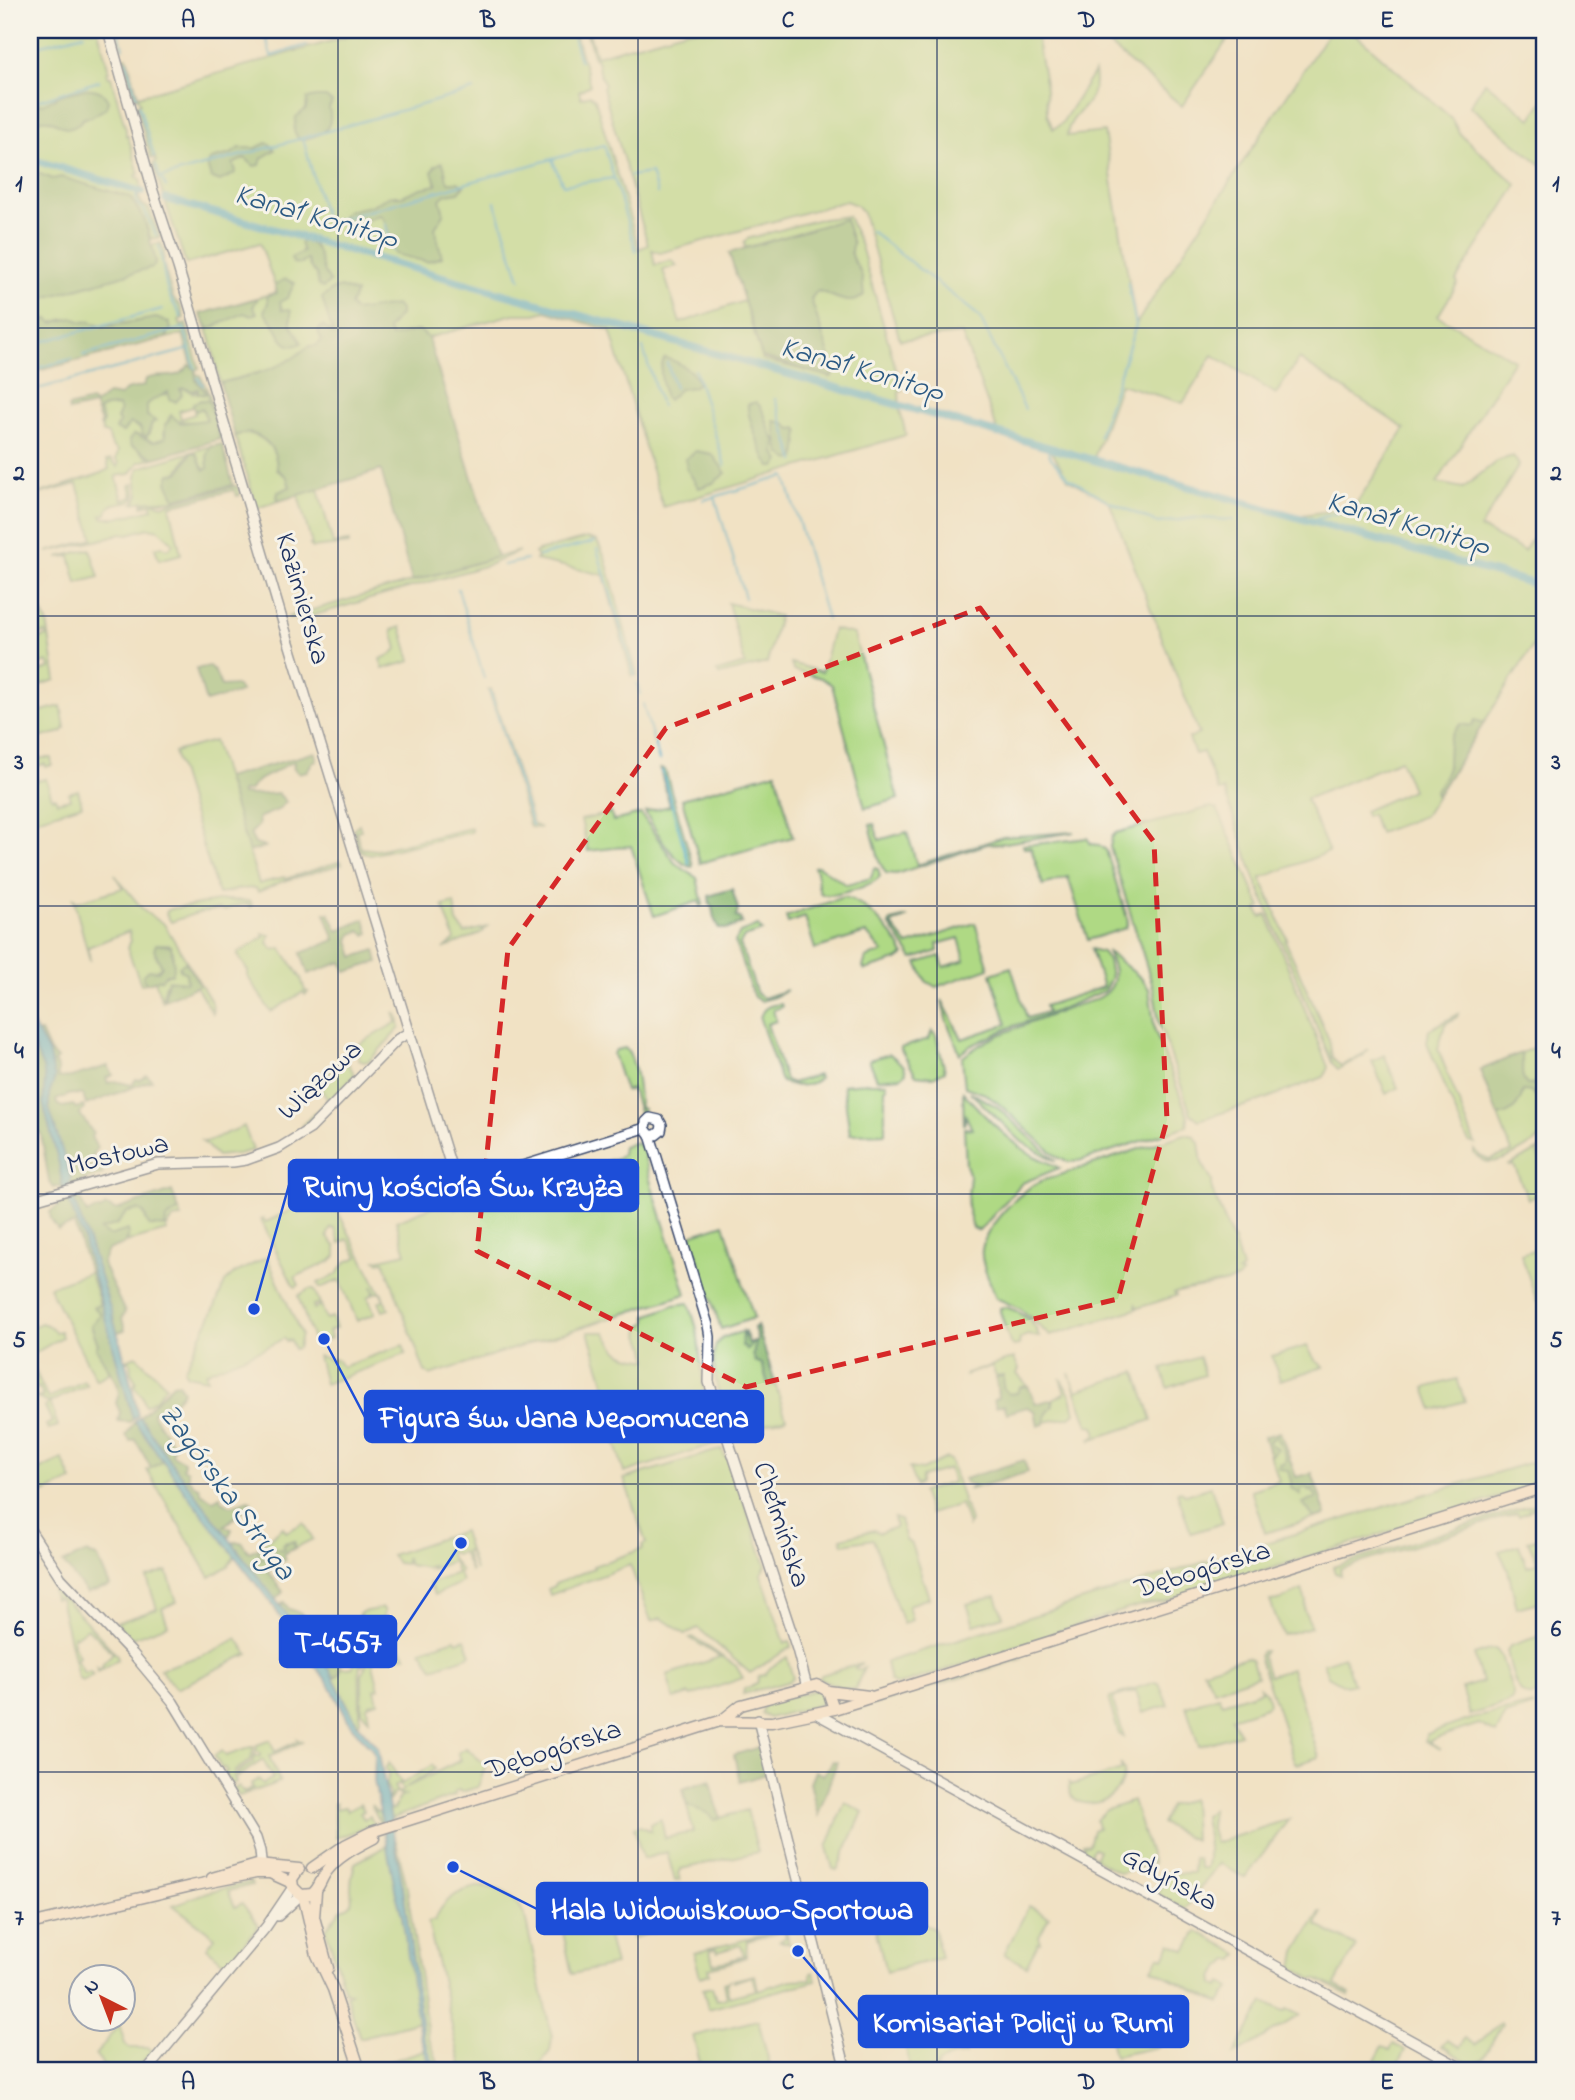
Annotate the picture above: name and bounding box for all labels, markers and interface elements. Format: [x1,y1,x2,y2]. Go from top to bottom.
text: A [181,5,195,38]
text: B [479,5,496,38]
text: C [782,5,795,38]
text: D [1078,5,1095,38]
text: E [1380,5,1394,38]
text: 1 [15,169,23,202]
text: 1 [1552,169,1560,202]
water label: Kanał Konitop [229,174,404,263]
water label: Kanał Konitop [775,327,950,416]
text: 2 [12,458,25,491]
text: 2 [1549,458,1562,491]
water label: Kanał Konitop [1321,481,1496,570]
street label: Kazimierska [263,528,339,670]
text: 3 [13,747,24,780]
text: 3 [1550,747,1561,780]
street label: Wiązowa [269,1031,373,1131]
text: 4 [14,1036,24,1069]
text: 4 [1551,1036,1561,1069]
street label: Mostowa [63,1124,173,1188]
callout: Ruiny kościoła Św. Krzyża [289,1160,638,1211]
text: Ruiny kościoła Św. Krzyża [303,1167,623,1211]
text: 5 [12,1325,26,1358]
text: 5 [1549,1325,1563,1358]
callout: Figura św. Jana Nepomucena [365,1391,763,1442]
water label: Zagórska Struga [147,1395,306,1591]
text: Figura św. Jana Nepomucena [377,1398,749,1443]
street label: Chełmińska [740,1457,820,1593]
street label: Dębogórska [1129,1531,1276,1611]
text: 6 [14,1614,25,1647]
text: 6 [1551,1614,1562,1647]
callout: T-4557 [280,1616,396,1667]
text: T-4557 [294,1623,382,1667]
street label: Dębogórska [480,1710,627,1792]
street label: Gdyńska [1113,1837,1225,1923]
callout: Hala Widowiskowo-Sportowa [537,1883,927,1934]
text: Hala Widowiskowo-Sportowa [551,1890,913,1934]
text: 7 [14,1903,24,1936]
text: 7 [1551,1903,1561,1936]
north arrow [66,1964,136,2034]
text: N [78,1973,106,2002]
callout: Komisariat Policji w Rumi [859,1996,1188,2047]
text: Komisariat Policji w Rumi [872,2003,1174,2047]
text: A [181,2067,195,2100]
text: B [479,2067,496,2100]
text: C [782,2067,795,2100]
text: D [1078,2067,1095,2100]
text: E [1380,2067,1394,2100]

